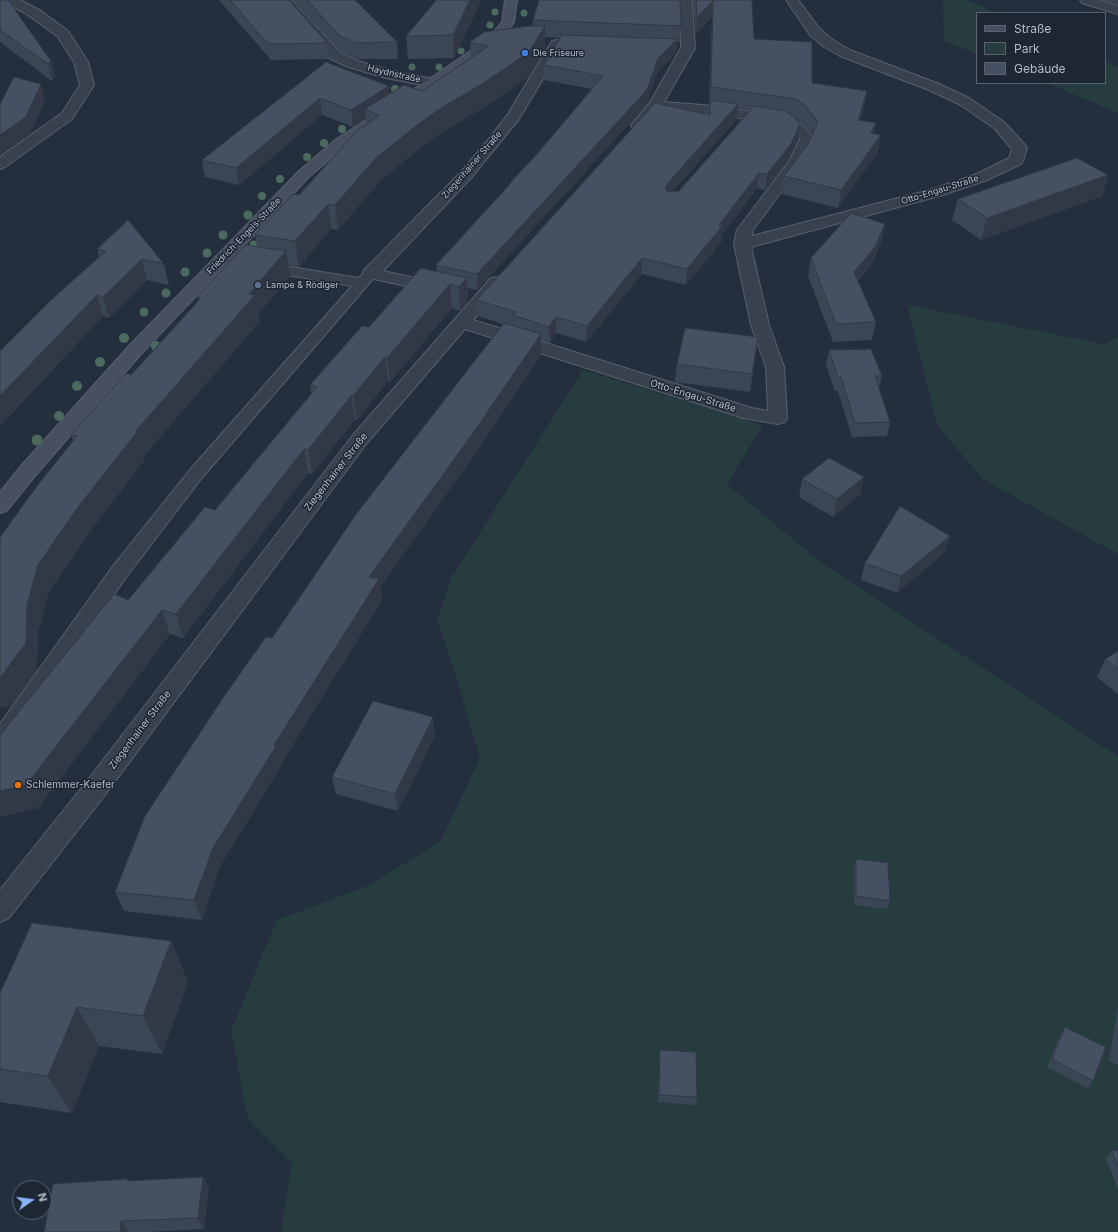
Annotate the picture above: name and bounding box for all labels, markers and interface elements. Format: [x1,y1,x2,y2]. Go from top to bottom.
legend [976,12,1106,84]
text: Straße [1014,21,1051,36]
text: Park [1014,41,1040,56]
marker: Die Friseure [520,48,530,58]
place label: Die Friseure [533,48,584,58]
text: Gebäude [1014,61,1066,76]
street label: Haydnstraße [366,63,422,85]
street label: Ziegenhainer Straße [440,129,504,201]
street label: Otto-Engau-Straße [900,173,980,207]
street label: Friedrich-Engels-Straße [205,195,283,277]
marker: Lampe & Rödiger [253,280,263,290]
place label: Lampe & Rödiger [266,280,339,290]
street label: Otto-Engau-Straße [649,377,737,415]
street label: Ziegenhainer Straße [302,431,370,513]
street label: Ziegenhainer Straße [106,688,174,772]
place label: Schlemmer-Kaefer [26,779,115,791]
marker: Schlemmer-Kaefer [13,780,23,790]
north arrow [12,1180,52,1220]
text: N [35,1192,50,1203]

